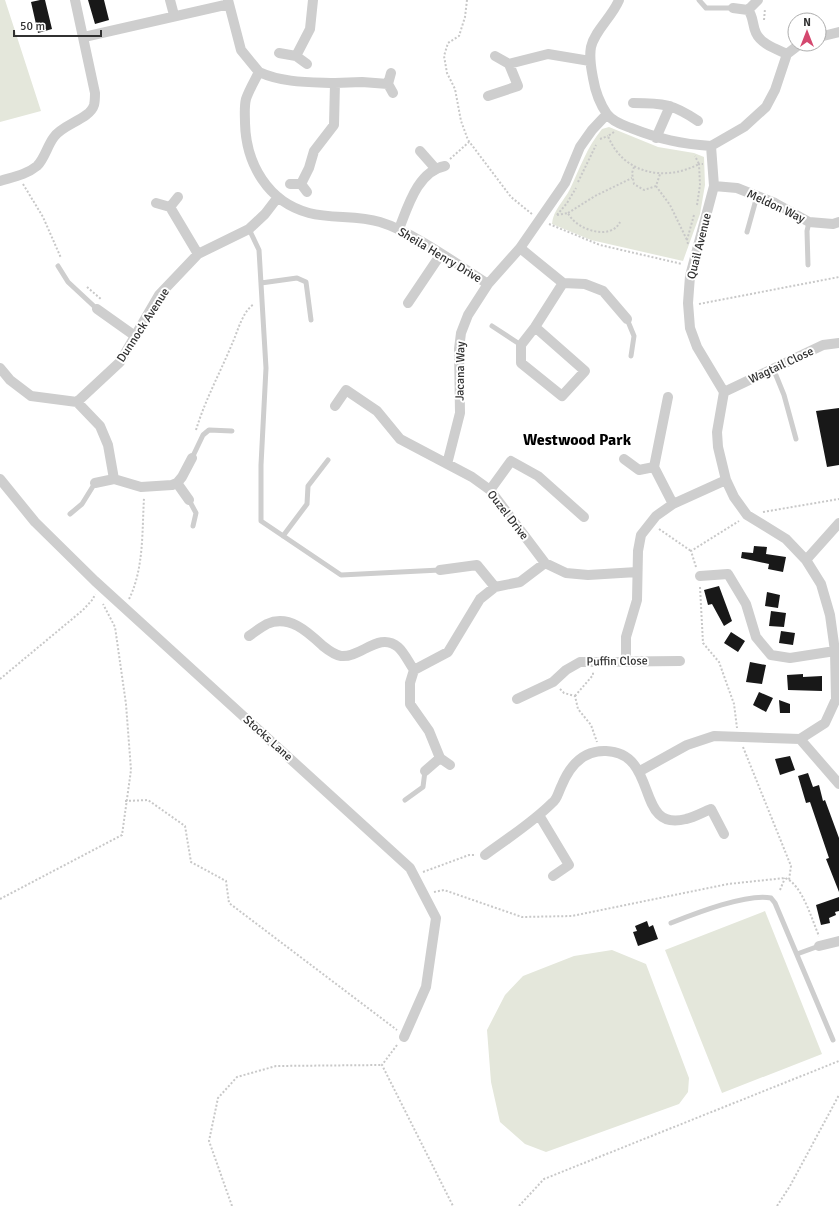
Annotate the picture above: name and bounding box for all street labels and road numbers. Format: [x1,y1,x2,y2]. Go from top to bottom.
street label: Meldon Way [744,187,808,227]
street label: Quail Avenue [684,212,715,281]
street label: Sheila Henry Drive [395,224,484,286]
street label: Dunnock Avenue [114,285,173,365]
street label: Jacana Way [452,341,469,401]
street label: Wagtail Close [746,344,816,387]
street label: Ouzel Drive [484,488,532,543]
street label: Puffin Close [586,653,648,670]
street label: Stocks Lane [240,712,295,764]

